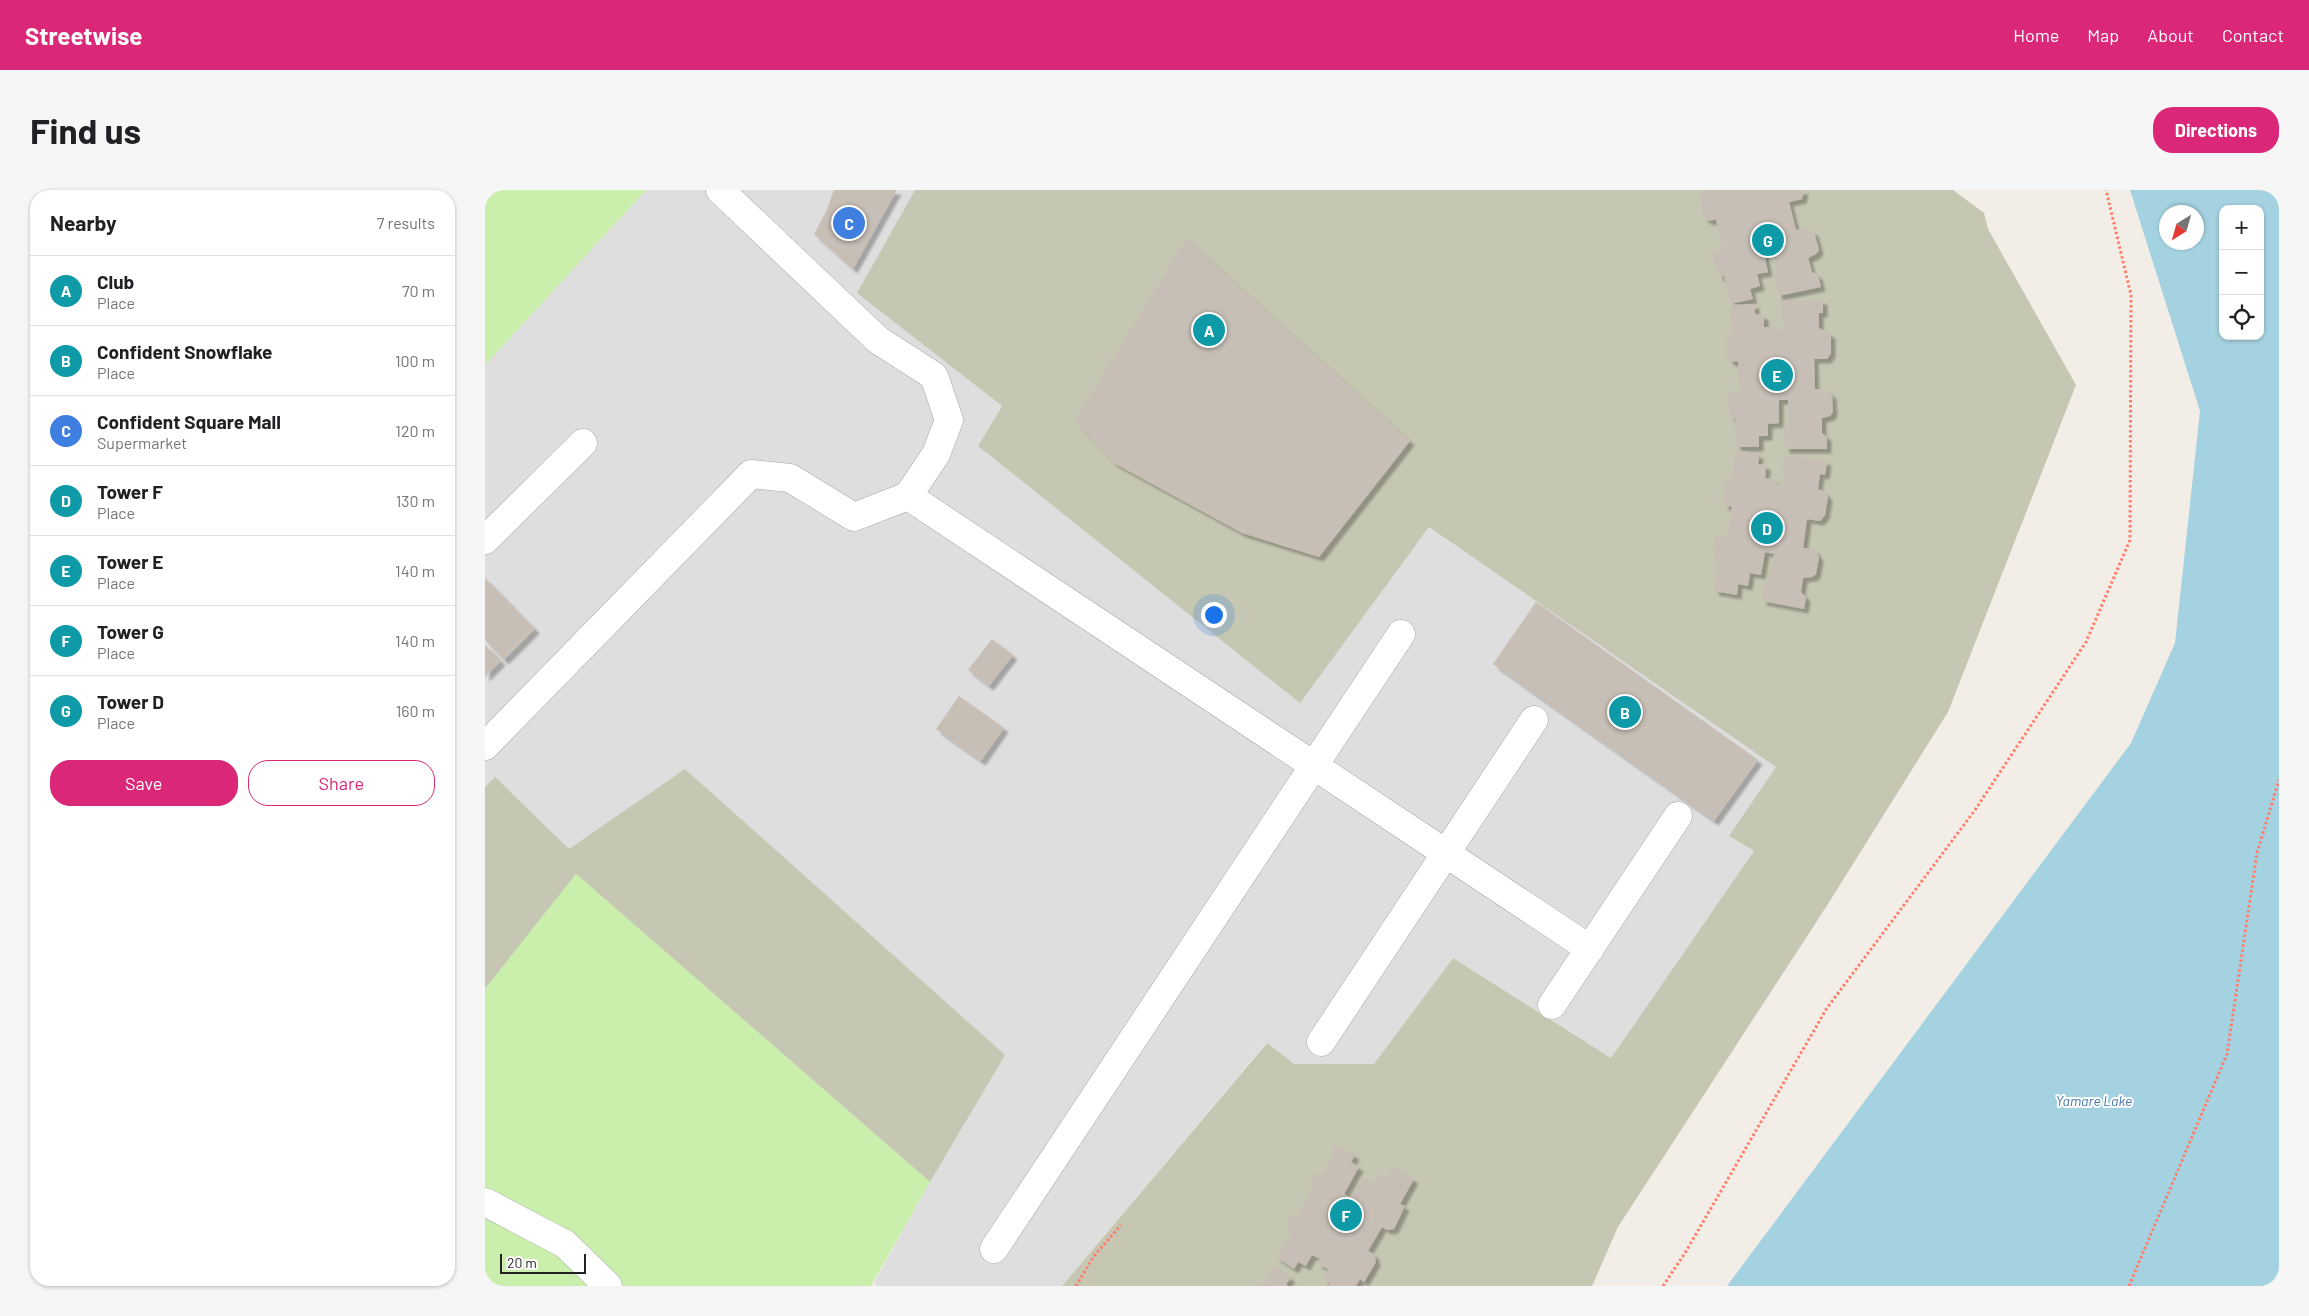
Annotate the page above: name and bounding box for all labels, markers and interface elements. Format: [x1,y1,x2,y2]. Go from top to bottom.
text: Streetwise [25,21,142,50]
text: Home [2013,24,2059,46]
text: Map [2087,24,2119,46]
text: About [2147,24,2194,46]
text: Contact [2222,24,2284,46]
button: Directions [2153,107,2279,153]
text: Find us [30,109,141,151]
pin: C [833,204,865,242]
north arrow [2159,205,2204,250]
map controls [2219,205,2264,340]
button: + [2219,205,2264,250]
text: Nearby [50,210,116,235]
text: 7 results [377,213,435,232]
pin: G [1752,221,1784,259]
button: − [2219,250,2264,295]
text: Club [97,270,134,293]
text: A [61,281,71,300]
text: 70 m [402,281,435,300]
text: Place [97,293,135,312]
button: locate [2219,295,2264,340]
pin: A [1193,311,1225,349]
text: Confident Snowflake [97,340,272,363]
text: B [61,351,71,370]
text: 100 m [395,351,435,370]
pin: E [1761,356,1793,394]
text: Place [97,363,135,382]
text: Confident Square Mall [97,410,281,433]
text: C [61,421,71,440]
text: 120 m [395,421,435,440]
text: Supermarket [97,433,187,452]
text: Tower F [97,480,163,503]
text: D [61,491,71,510]
text: 130 m [396,491,435,510]
text: Place [97,503,135,522]
pin: D [1751,509,1783,547]
text: Tower E [97,550,163,573]
text: E [61,561,71,580]
text: 140 m [395,561,435,580]
text: Place [97,573,135,592]
your location [1201,602,1227,628]
text: Tower G [97,620,164,643]
text: F [62,631,70,650]
text: 140 m [395,631,435,650]
text: Place [97,643,135,662]
text: Tower D [97,690,164,713]
pin: B [1609,693,1641,731]
text: G [61,701,71,720]
text: 160 m [396,701,435,720]
text: Place [97,713,135,732]
button: Save [50,760,238,806]
button: Share [248,760,435,806]
water label: Yamare Lake [2056,1092,2132,1109]
pin: F [1330,1196,1362,1234]
scale bar [500,1251,586,1274]
text: 20 m [507,1254,537,1271]

